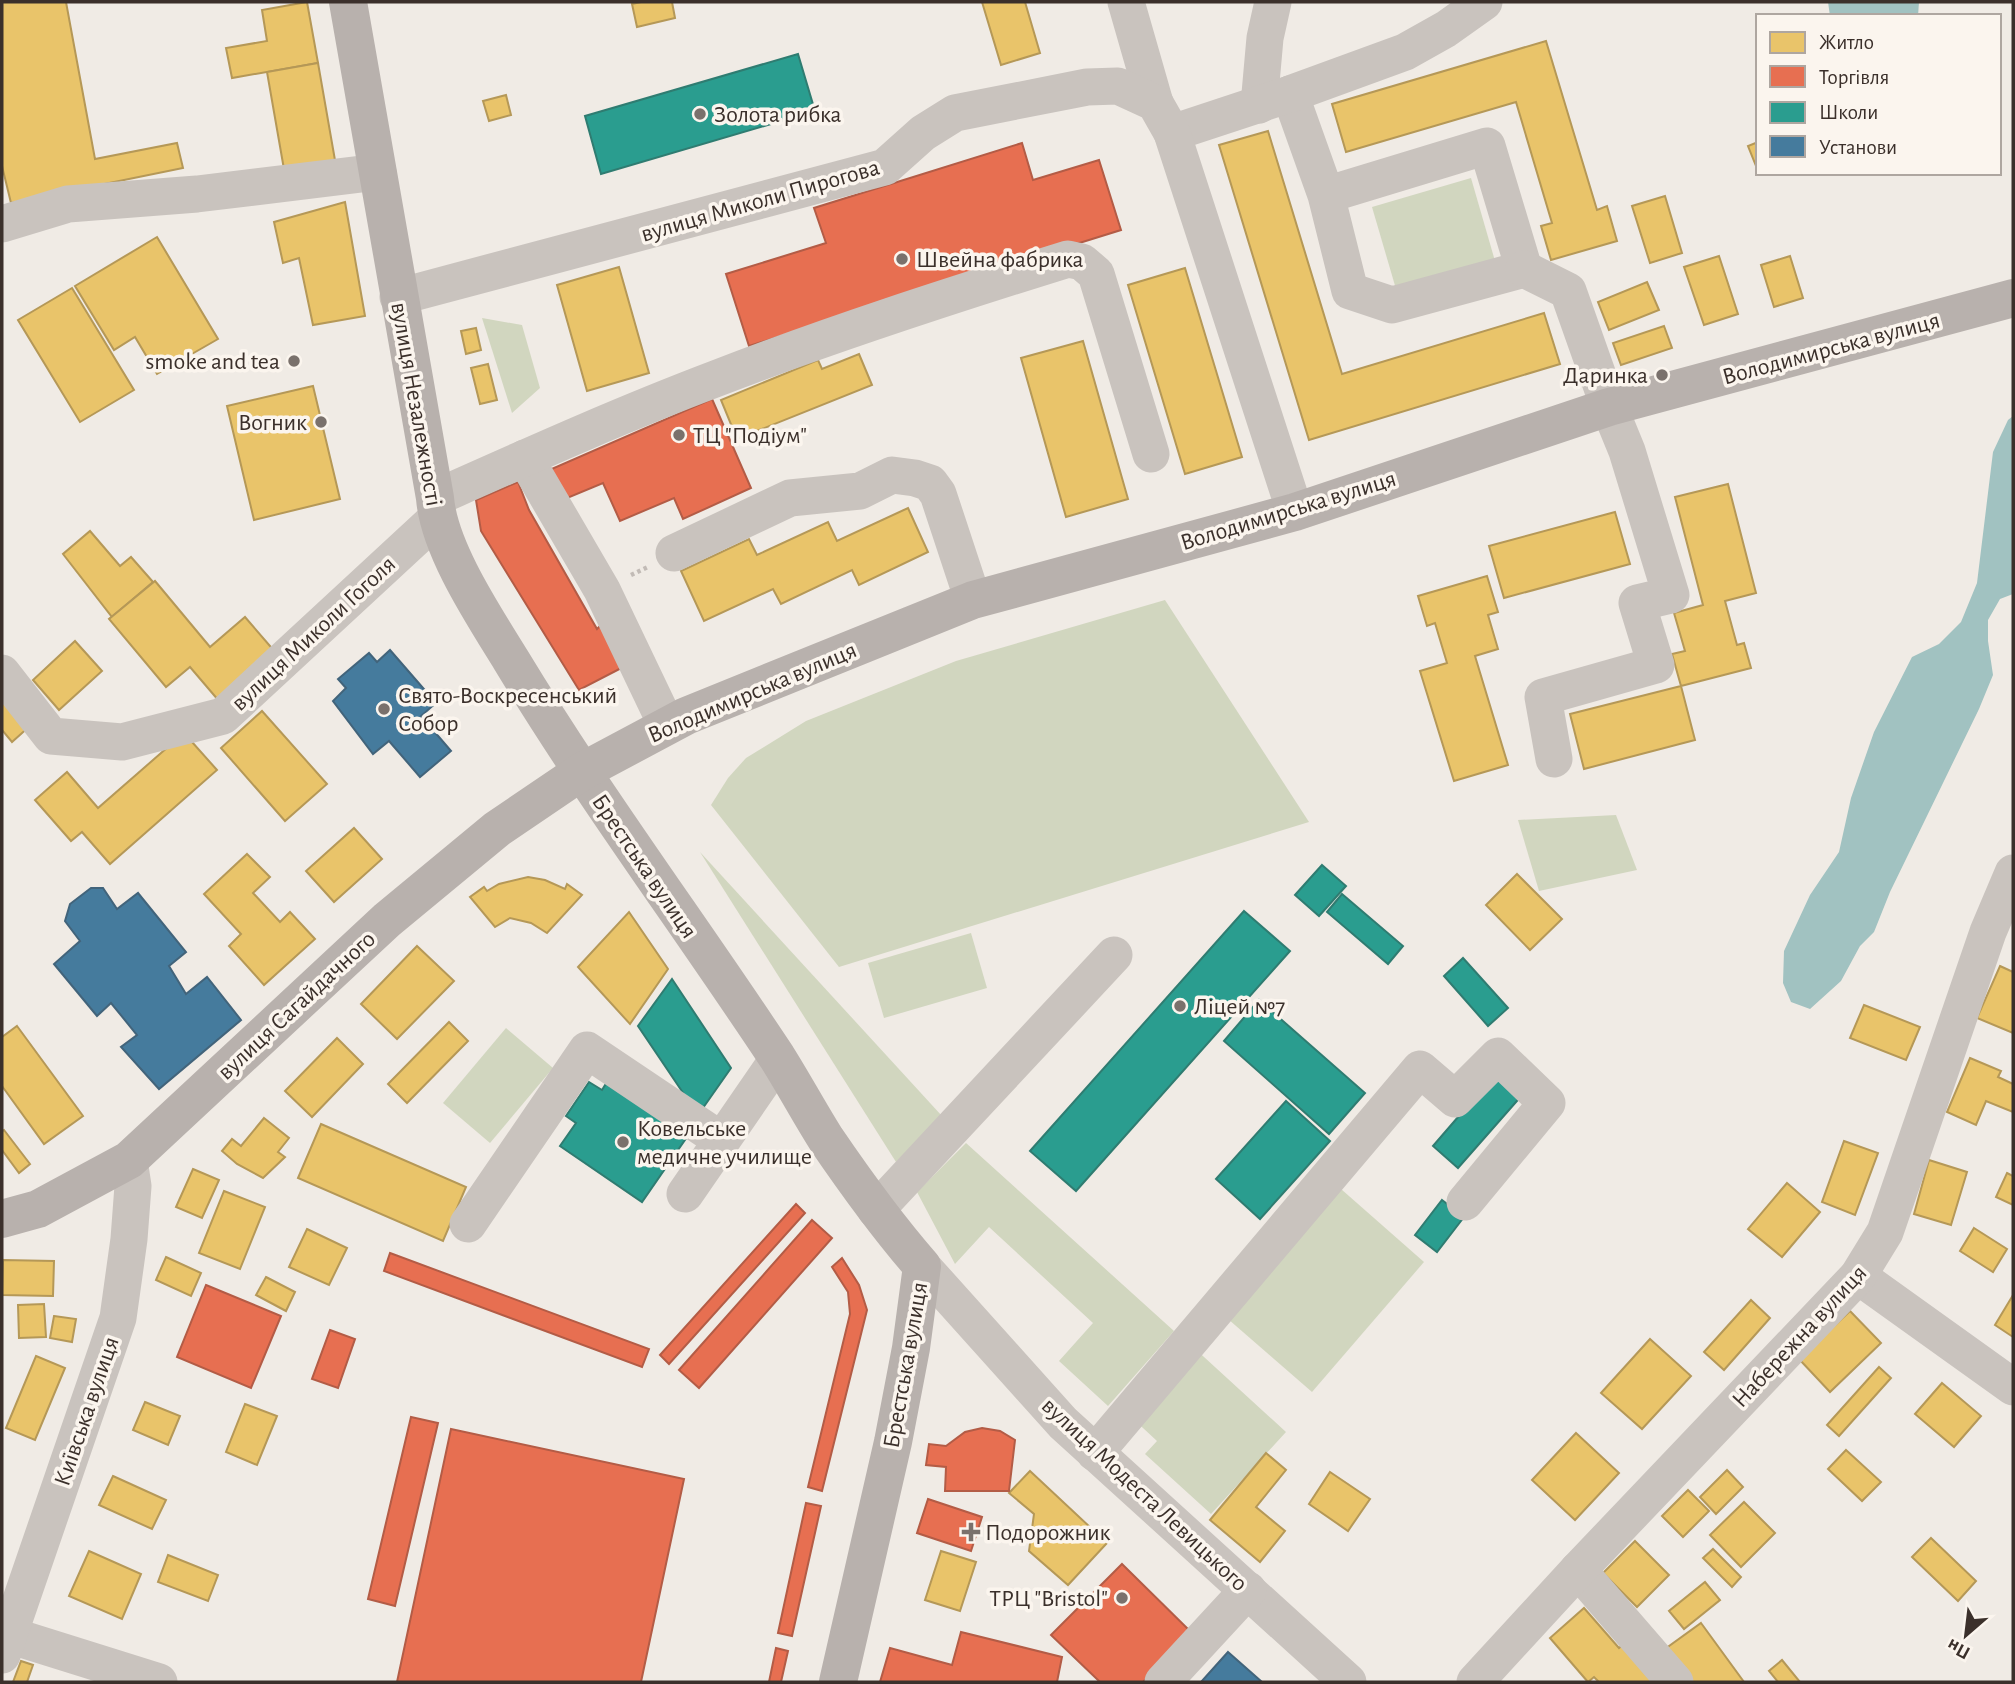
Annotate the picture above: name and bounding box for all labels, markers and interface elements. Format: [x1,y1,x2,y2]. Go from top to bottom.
legend [1756,14,2001,175]
text: Житло [1819,32,1874,53]
text: Торгівля [1819,67,1889,88]
text: Школи [1819,102,1878,123]
place label: Золота рибка [714,103,841,127]
marker: Золота рибка [692,106,708,122]
text: Установи [1819,137,1897,158]
street label: вулиця Миколи Пирогова [638,155,882,247]
place label: Швейна фабрика [916,248,1084,272]
marker: Швейна фабрика [894,251,910,267]
street label: вулиця Незалежності [386,300,446,508]
street label: Володимирська вулиця [1720,308,1943,390]
place label: smoke and tea [145,350,280,374]
marker: smoke and tea [286,353,302,369]
place label: Даринка [1563,364,1648,388]
marker: Даринка [1654,367,1670,383]
place label: Вогник [238,411,307,435]
marker: Вогник [313,414,329,430]
place label: ТЦ "Подіум" [693,424,807,448]
marker: ТЦ "Подіум" [671,427,687,443]
street label: Володимирська вулиця [1178,467,1399,555]
street label: вулиця Миколи Гоголя [227,552,400,716]
street label: Володимирська вулиця [644,638,860,748]
place label: Свято-Воскресенський Собор [398,684,617,736]
marker: Свято-Воскресенський Собор [376,701,392,717]
street label: Брестська вулиця [587,790,701,943]
street label: вулиця Сагайдачного [213,927,380,1085]
place label: Ліцей №7 [1194,995,1285,1019]
marker: Ліцей №7 [1172,998,1188,1014]
place label: Ковельське медичне училище [637,1117,812,1169]
marker: Ковельське медичне училище [615,1134,631,1150]
street label: Набережна вулиця [1728,1261,1872,1412]
street label: Брестська вулиця [880,1280,932,1450]
street label: Київська вулиця [50,1334,124,1489]
street label: вулиця Модеста Левицького [1037,1393,1252,1596]
place label: Подорожник [985,1521,1111,1545]
marker: Подорожник [963,1524,979,1540]
place label: ТРЦ "Bristol" [990,1587,1108,1611]
marker: ТРЦ "Bristol" [1114,1590,1130,1606]
north arrow [1931,1600,2001,1670]
text: Пн [1944,1635,1973,1663]

